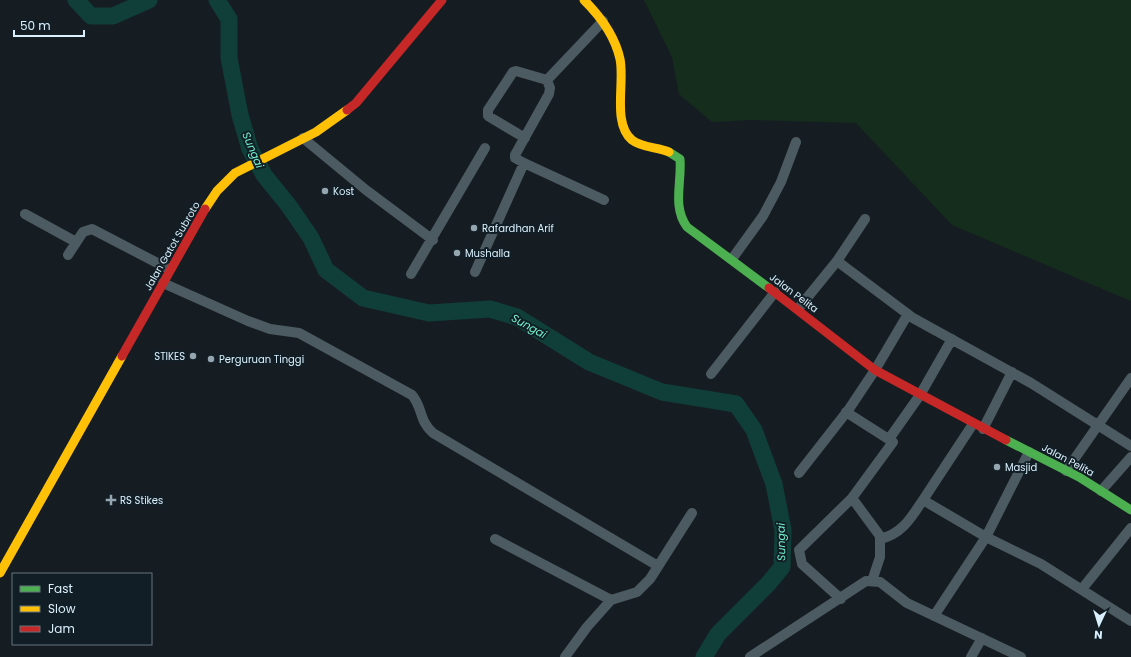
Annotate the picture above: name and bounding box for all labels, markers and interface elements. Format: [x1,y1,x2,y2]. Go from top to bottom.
scale bar [14,12,84,38]
text: 50 m [20,17,51,34]
water label: Sungai [238,129,268,171]
place label: Kost [333,184,355,199]
marker: Kost [320,186,330,196]
street label: Jalan Gatot Subroto [140,199,204,293]
place label: Rafardhan Arif [482,221,554,236]
marker: Rafardhan Arif [469,223,479,233]
place label: Mushalla [465,246,510,261]
marker: Mushalla [452,248,462,258]
street label: Jalan Pelita [766,270,822,316]
water label: Sungai [508,310,550,342]
place label: STIKES [154,349,185,364]
marker: STIKES [188,351,198,361]
place label: Perguruan Tinggi [219,352,304,367]
marker: Perguruan Tinggi [206,354,216,364]
street label: Jalan Pelita [1039,440,1097,480]
place label: Masjid [1005,460,1037,475]
marker: Masjid [992,462,1002,472]
place label: RS Stikes [120,493,163,508]
marker: RS Stikes [105,494,117,506]
water label: Sungai [773,523,789,561]
legend [12,573,152,645]
text: Fast [48,580,73,597]
text: Slow [48,600,76,617]
north arrow [1079,605,1119,645]
text: Jam [48,620,75,637]
text: N [1094,627,1103,643]

